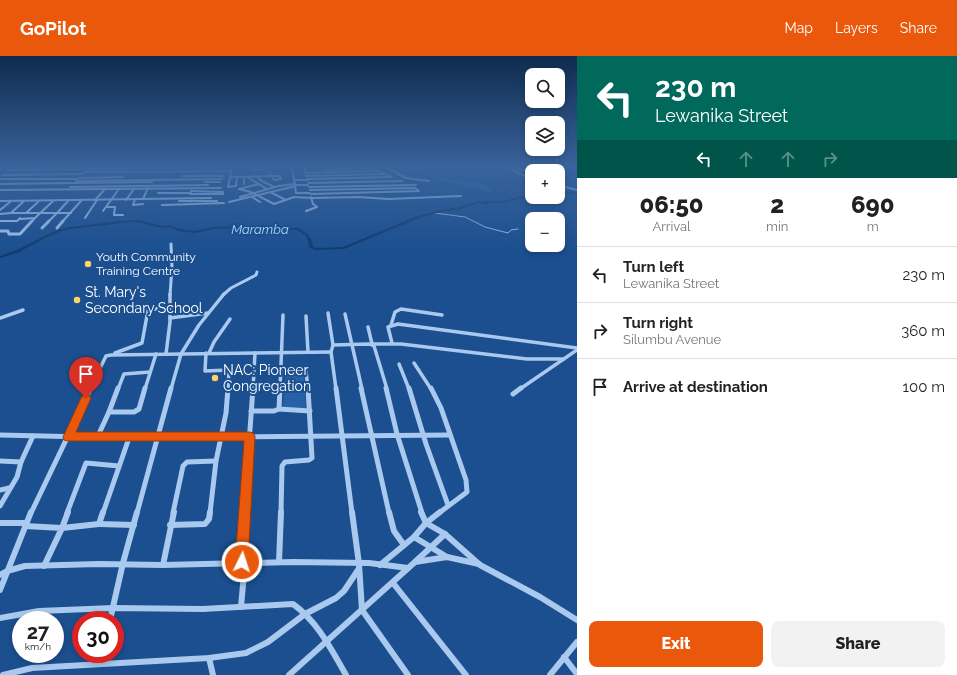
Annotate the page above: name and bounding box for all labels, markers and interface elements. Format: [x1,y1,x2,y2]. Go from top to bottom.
text: GoPilot [20,17,86,39]
text: Map [785,20,813,36]
text: Layers [835,20,878,36]
text: Share [900,20,937,36]
map controls [525,68,565,252]
button: search [525,68,565,108]
text: 230 m [655,71,736,104]
icon: left [589,72,641,124]
text: Lewanika Street [655,105,788,126]
button: layers [525,116,565,156]
icon: left [693,148,715,170]
icon: ahead [735,148,757,170]
icon: ahead [777,148,799,170]
icon: right [819,148,841,170]
button: + [525,164,565,204]
text: 06:50 [640,190,704,219]
text: 2 [770,190,784,219]
text: 690 [851,190,894,219]
button: − [525,212,565,252]
text: Arrival [652,219,691,234]
text: min [766,219,788,234]
text: m [867,219,879,234]
water label: Maramba [231,222,289,237]
place label: Youth Community Training Centre [96,250,196,278]
text: Turn left [623,258,684,276]
marker: Youth Community Training Centre [83,259,93,269]
icon: left [589,264,611,286]
text: 230 m [902,266,945,284]
text: Lewanika Street [623,276,719,291]
place label: St. Mary's Secondary School [85,284,203,316]
marker: St. Mary's Secondary School [72,295,82,305]
text: Turn right [623,314,693,332]
icon: right [589,320,611,342]
text: 360 m [901,322,945,340]
text: Silumbu Avenue [623,332,721,347]
pin [69,357,103,398]
place label: NAC: Pioneer Congregation [223,362,311,394]
icon: arrive [75,363,97,385]
marker: NAC: Pioneer Congregation [210,373,220,383]
icon: arrive [589,376,611,398]
text: Arrive at destination [623,378,768,396]
text: 100 m [903,378,945,396]
position arrow [221,541,263,583]
speed limit sign: 30 [72,611,124,663]
text: 27 [27,620,49,644]
button: Exit [589,621,763,667]
button: Share [771,621,945,667]
text: km/h [25,641,51,652]

